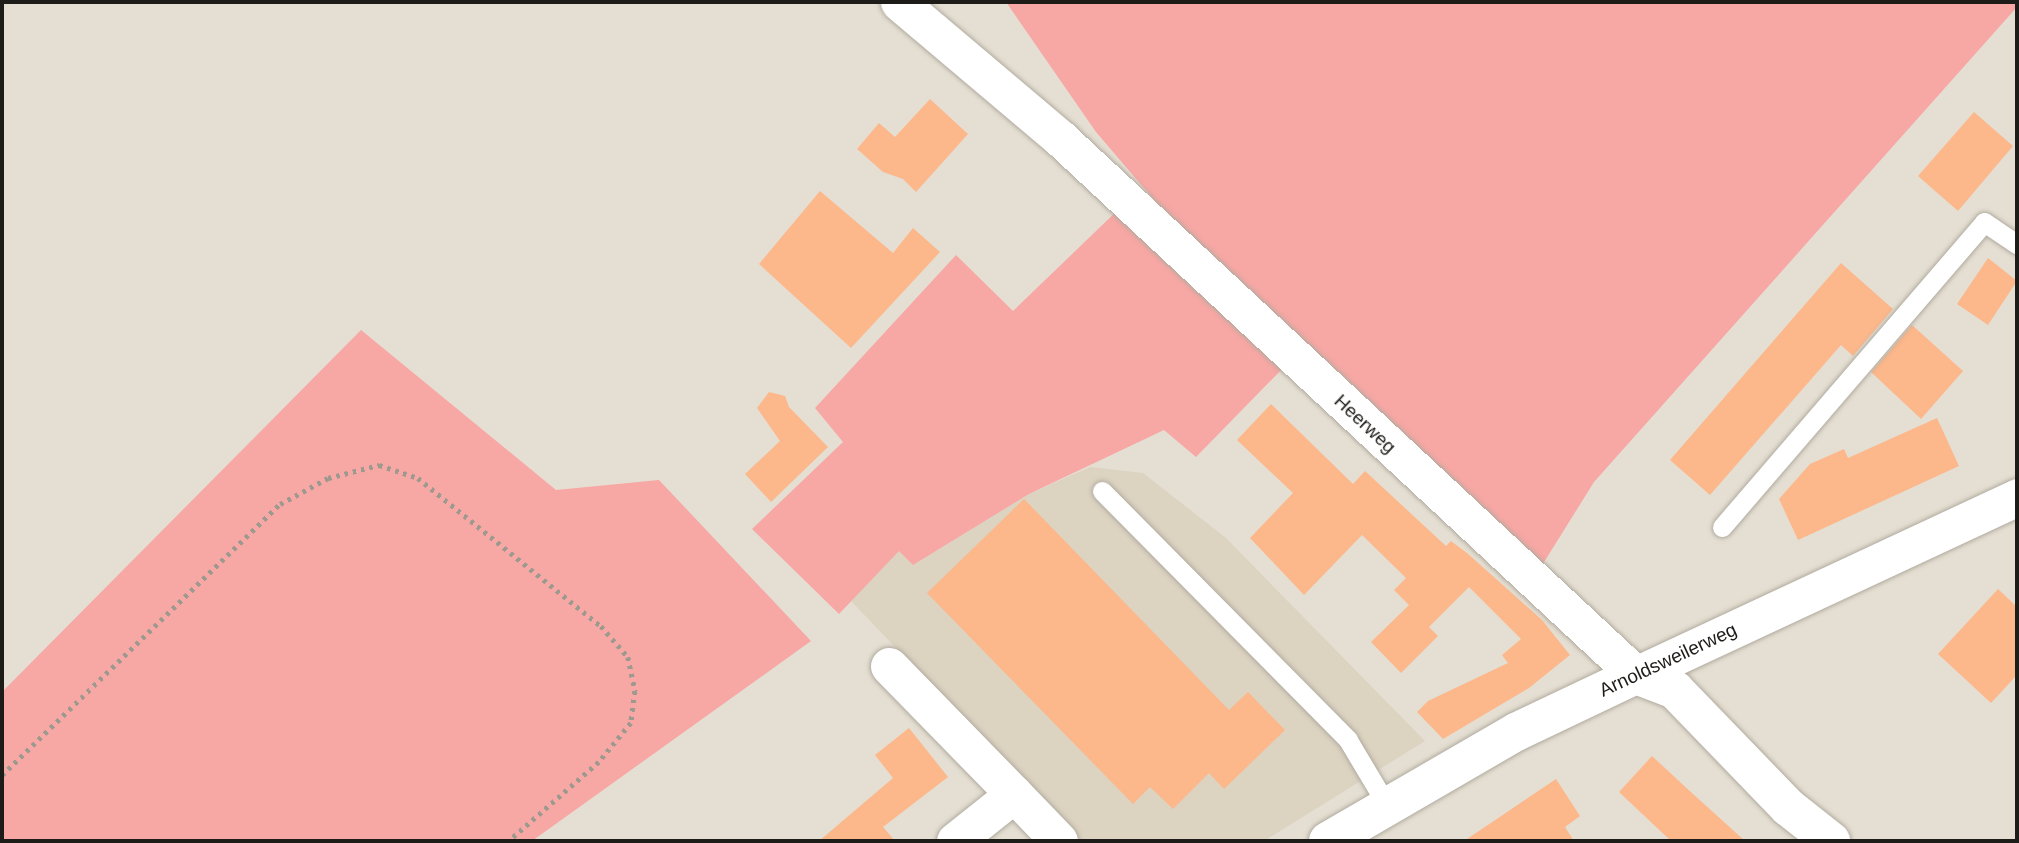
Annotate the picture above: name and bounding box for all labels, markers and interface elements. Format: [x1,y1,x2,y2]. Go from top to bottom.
street label: Heerweg [1329,390,1401,458]
street label: Arnoldsweilerweg [1596,618,1740,702]

